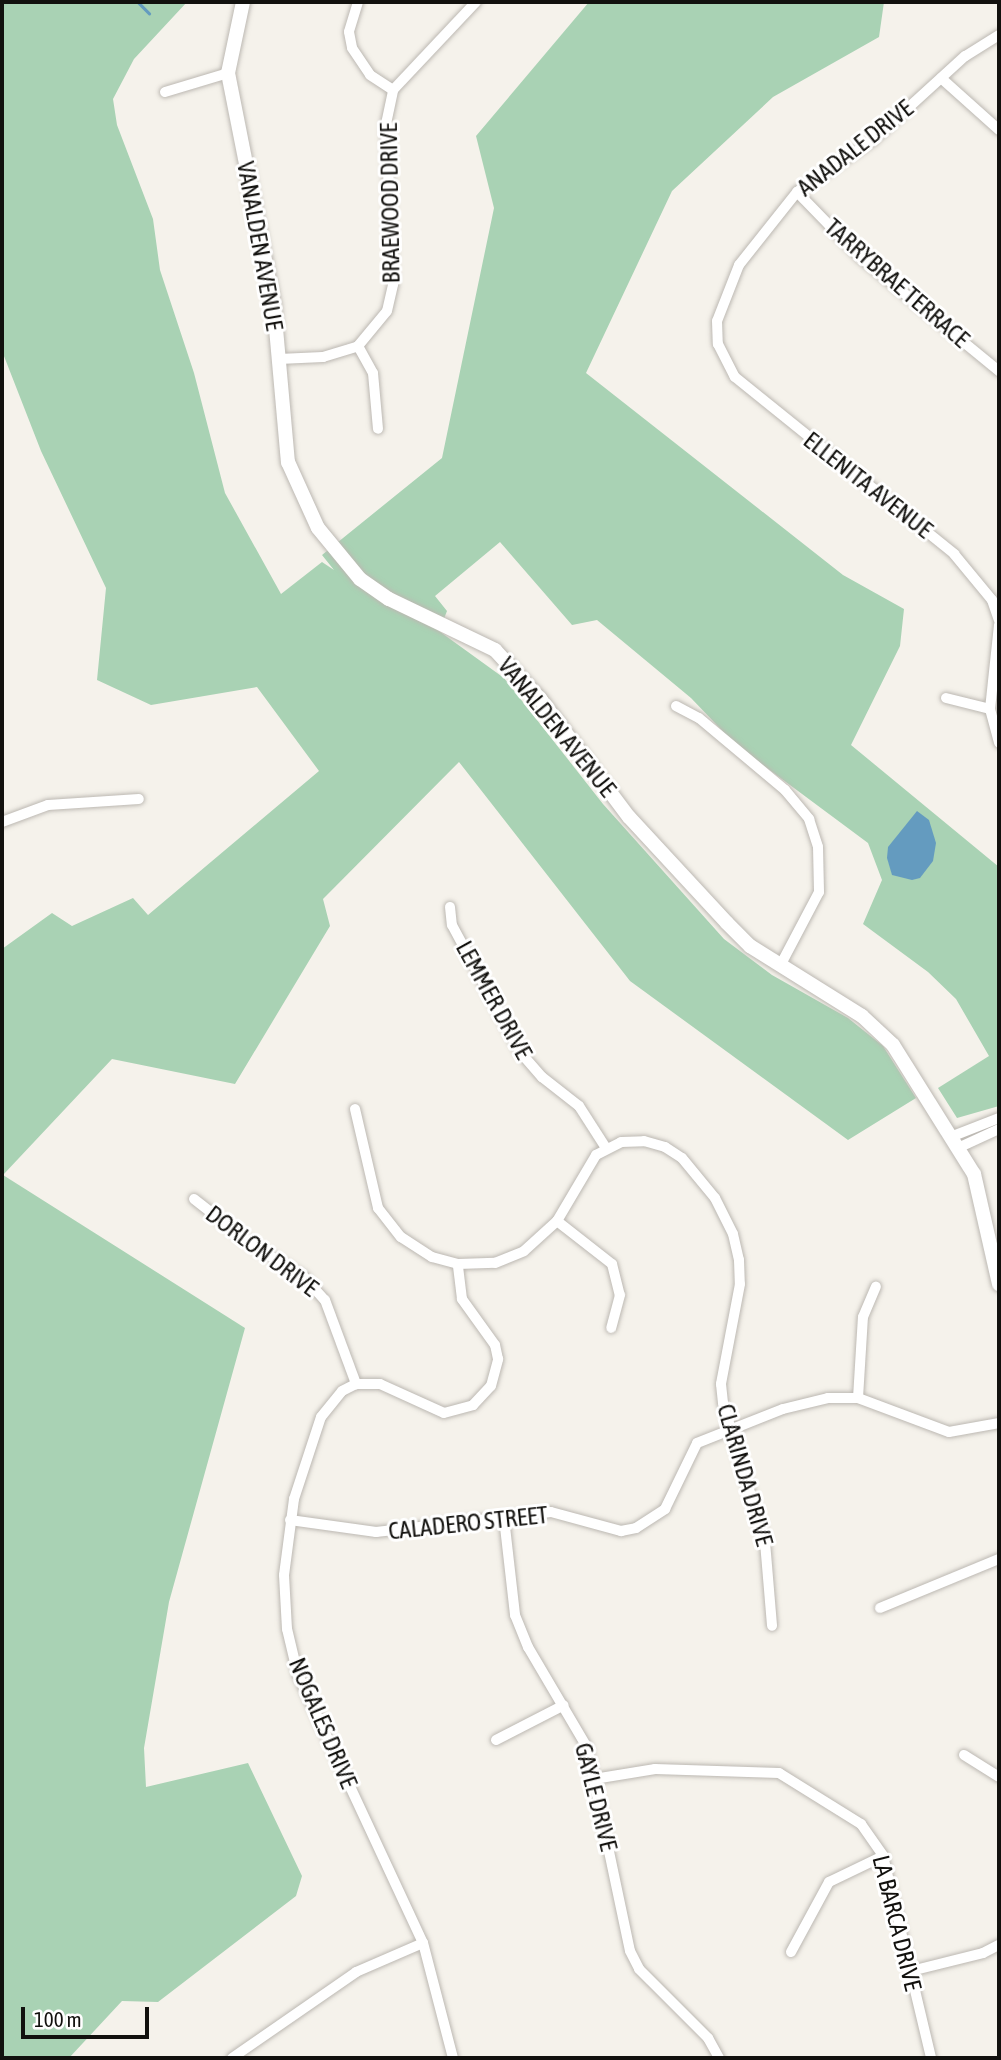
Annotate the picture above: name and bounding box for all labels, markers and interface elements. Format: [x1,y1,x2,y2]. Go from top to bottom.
street label: ANADALE DRIVE [791,94,919,202]
street label: BRAEWOOD DRIVE [374,122,406,284]
street label: VANALDEN AVENUE [231,159,289,333]
street label: TARRYBRAE TERRACE [819,212,975,354]
street label: ELLENITA AVENUE [798,426,938,544]
street label: VANALDEN AVENUE [492,651,622,803]
street label: LEMMER DRIVE [450,936,538,1064]
street label: DORLON DRIVE [200,1199,324,1303]
street label: CLARINDA DRIVE [711,1401,779,1549]
street label: CALADERO STREET [387,1500,549,1546]
street label: NOGALES DRIVE [283,1653,363,1793]
street label: GAYLE DRIVE [569,1740,623,1854]
street label: LA BARCA DRIVE [866,1852,928,1994]
scale bar [24,1994,152,2038]
text: 100 m [34,2007,82,2031]

